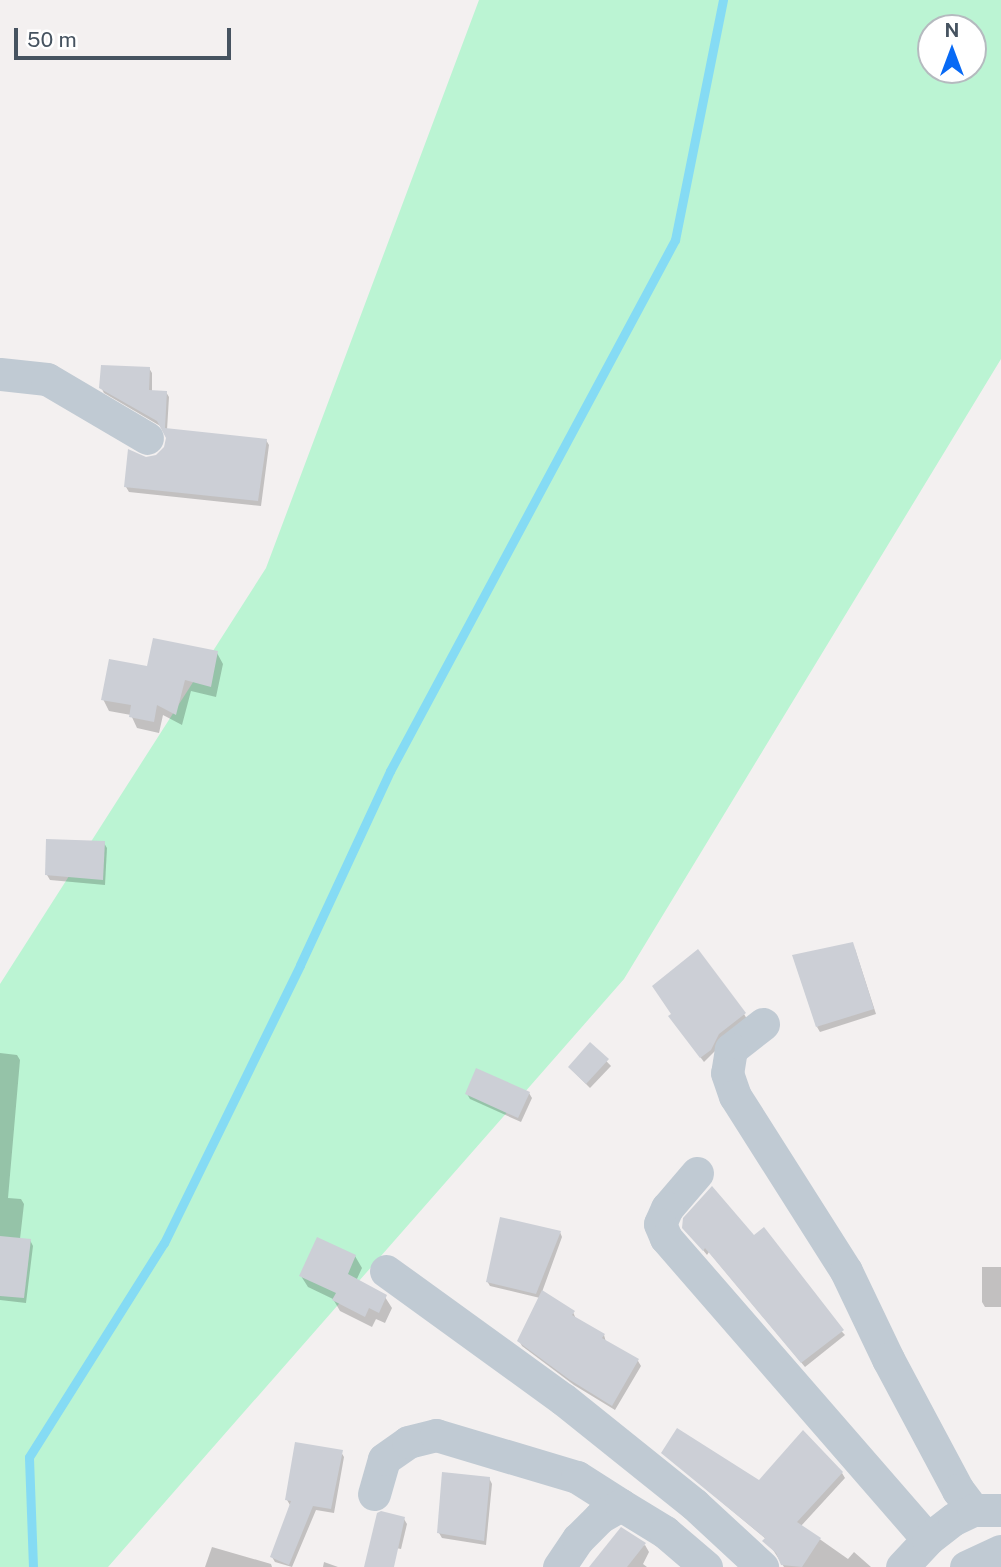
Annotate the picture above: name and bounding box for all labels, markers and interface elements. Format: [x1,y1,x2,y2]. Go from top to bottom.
scale bar [18,14,234,58]
north arrow [917,14,987,84]
text: N [945,19,959,41]
text: 50 m [27,27,77,52]

